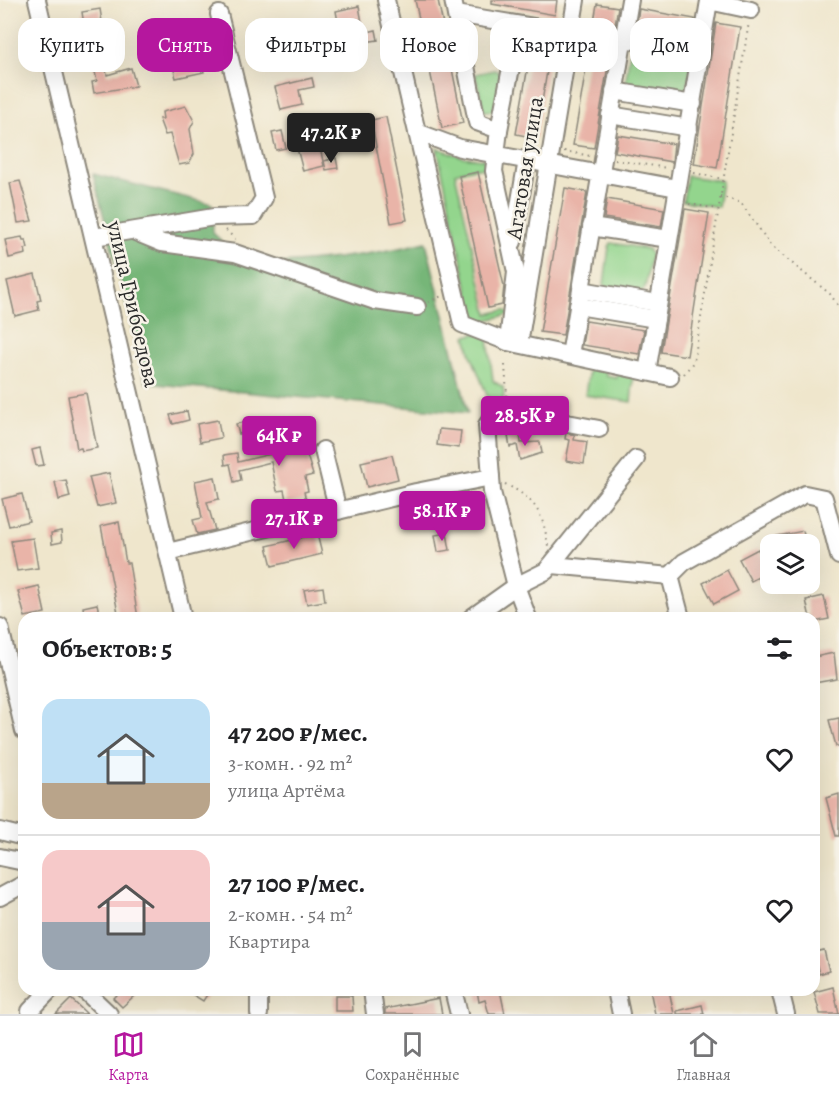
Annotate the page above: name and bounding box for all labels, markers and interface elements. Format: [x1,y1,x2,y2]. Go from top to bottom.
chip: Купить [18,18,125,72]
chip: Снять [137,18,233,72]
chip: Фильтры [245,18,368,72]
chip: Новое [380,18,478,72]
chip: Квартира [490,18,618,72]
chip: Дом [630,18,711,72]
street label: Агатовая улица [499,94,551,243]
pin: 47.2K ₽ [276,113,386,164]
text: 47.2K ₽ [301,119,361,146]
street label: улица Грибоедова [99,217,167,391]
pin: 28.5K ₽ [470,396,580,447]
text: 28.5K ₽ [495,402,555,429]
pin: 64K ₽ [237,416,321,467]
text: 64K ₽ [256,422,302,449]
pin: 58.1K ₽ [387,491,497,542]
text: 58.1K ₽ [413,497,471,524]
pin: 27.1K ₽ [239,499,349,550]
text: 27.1K ₽ [265,505,323,532]
map controls [760,534,820,594]
button: layers [760,534,820,594]
text: Объектов: 5 [42,631,172,666]
icon: filters [763,632,796,665]
text: 47 200 ₽/мес. [228,715,368,750]
icon: home [90,723,162,795]
icon: heart [763,743,796,776]
text: 3-комн. · 92 m² [228,750,352,777]
text: улица Артёма [228,777,345,804]
text: 27 100 ₽/мес. [228,866,365,901]
icon: home [90,874,162,946]
icon: heart [763,894,796,927]
text: 2-комн. · 54 m² [228,901,353,928]
text: Квартира [228,928,310,955]
tab: Карта [108,1028,149,1086]
tab: Сохранённые [365,1028,460,1086]
tab: Главная [676,1028,731,1086]

